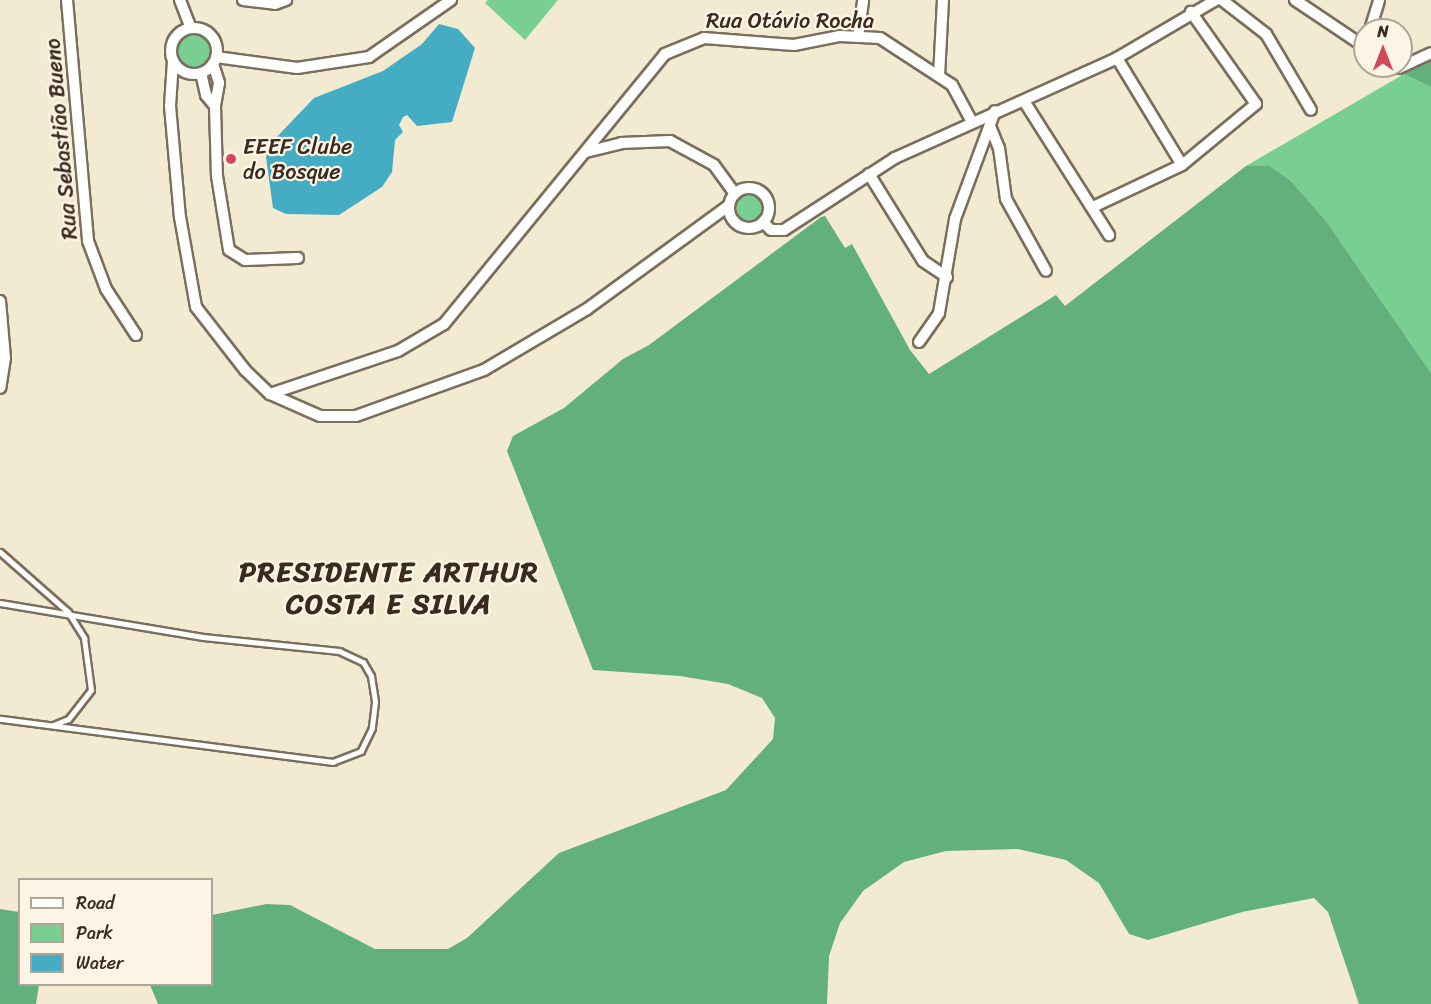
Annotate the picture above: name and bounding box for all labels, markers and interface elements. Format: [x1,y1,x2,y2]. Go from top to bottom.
street label: Rua Otávio Rocha [706,8,874,34]
text: N [1377,17,1389,46]
north arrow [1353,18,1413,78]
street label: Rua Sebastião Bueno [39,37,83,241]
place label: EEEF Clube do Bosque [243,133,352,184]
marker: EEEF Clube do Bosque [224,152,238,166]
district label: PRESIDENTE ARTHUR COSTA E SILVA [243,555,535,621]
legend [18,878,213,986]
text: Road [76,887,115,919]
text: Park [76,917,113,949]
text: Water [76,947,123,979]

